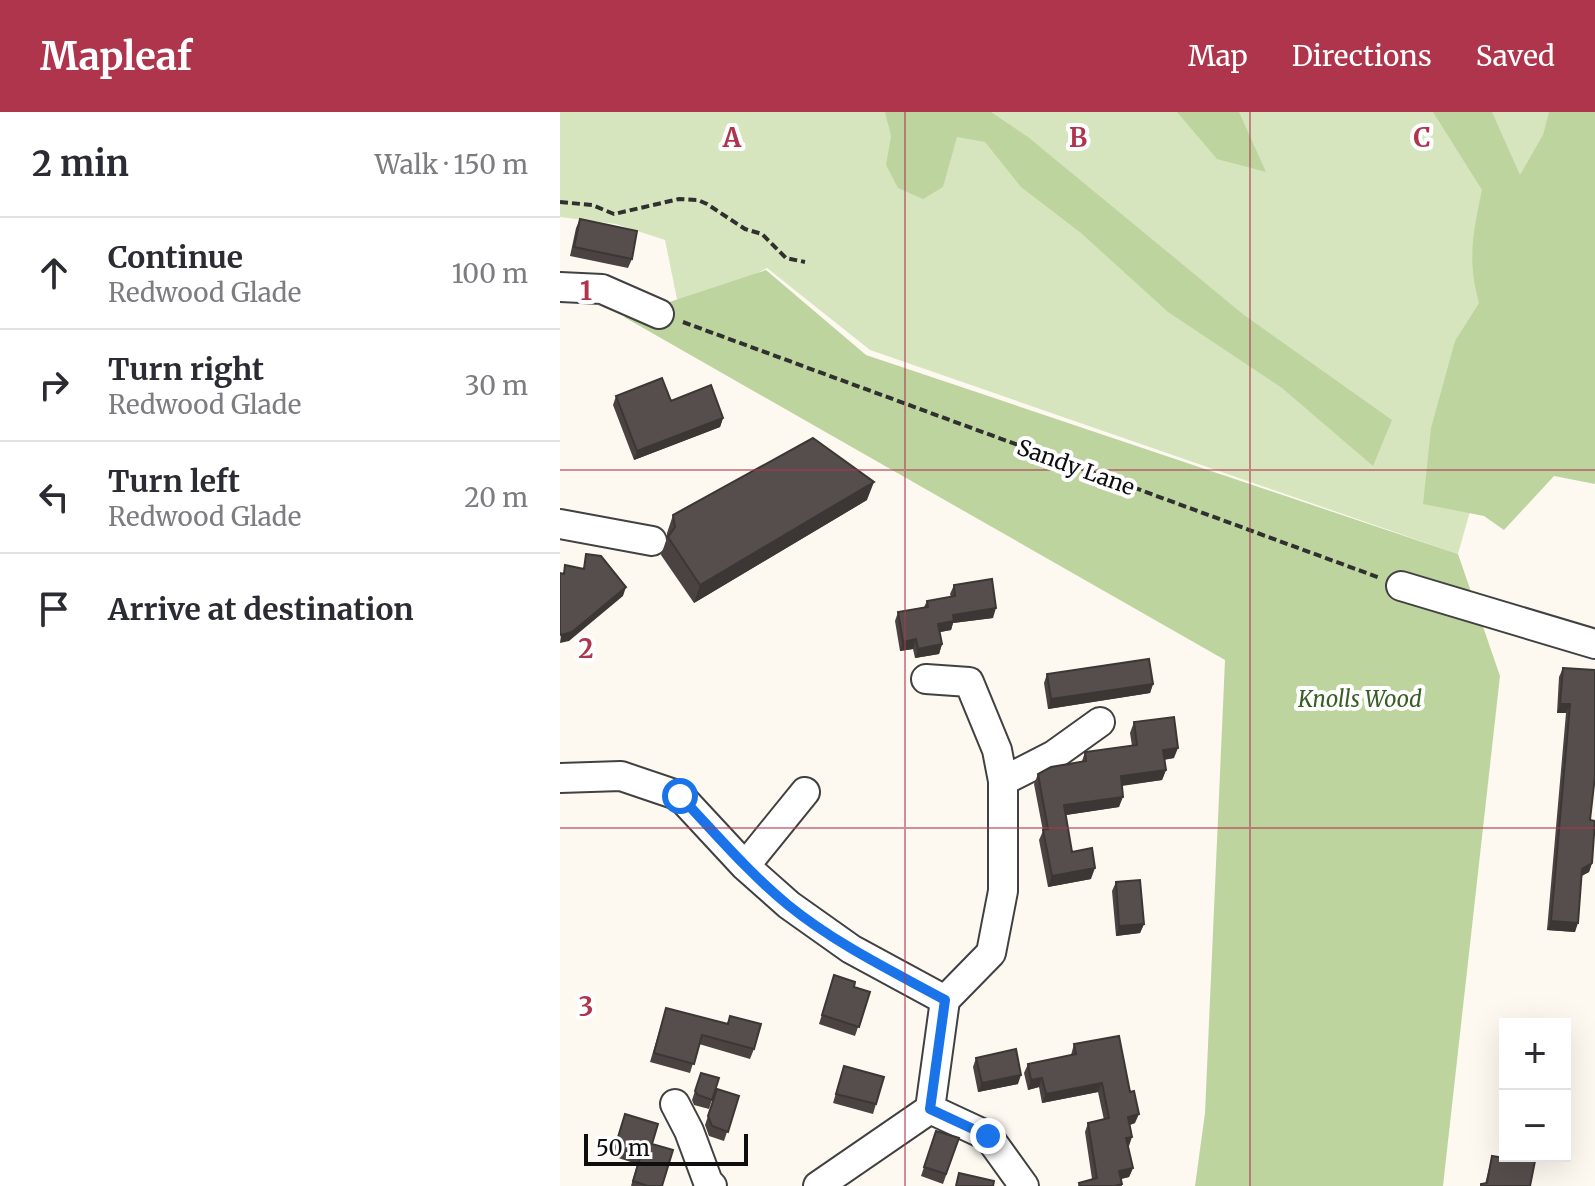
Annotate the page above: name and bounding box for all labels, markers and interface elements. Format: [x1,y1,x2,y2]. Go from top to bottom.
text: Mapleaf [40,33,192,80]
text: Map [1188,38,1248,74]
text: Directions [1292,38,1432,74]
text: Saved [1476,38,1555,74]
text: A [722,121,742,154]
text: B [1069,121,1087,154]
text: C [1413,121,1431,154]
text: 2 min [32,143,129,185]
text: Walk · 150 m [375,148,528,181]
text: Continue [108,238,243,276]
icon: ahead [32,251,76,295]
text: 100 m [452,257,528,290]
text: 1 [580,274,592,307]
text: Redwood Glade [108,276,301,309]
text: Turn right [108,350,264,388]
icon: right [32,363,76,407]
text: 30 m [465,369,528,402]
text: Redwood Glade [108,388,301,421]
street label: Sandy Lane [1013,433,1139,501]
text: Turn left [108,462,240,500]
icon: left [32,475,76,519]
text: 20 m [464,481,528,514]
text: Redwood Glade [108,500,301,533]
icon: arrive [32,587,76,631]
text: Arrive at destination [108,590,414,628]
text: 2 [578,632,594,665]
park label: Knolls Wood [1297,685,1422,713]
route start [662,778,698,814]
text: 3 [579,990,593,1023]
map controls [1499,1018,1571,1162]
button: + [1499,1018,1571,1090]
button: − [1499,1090,1571,1162]
route end [970,1118,1006,1154]
scale bar [584,1130,748,1166]
text: 50 m [596,1134,650,1162]

